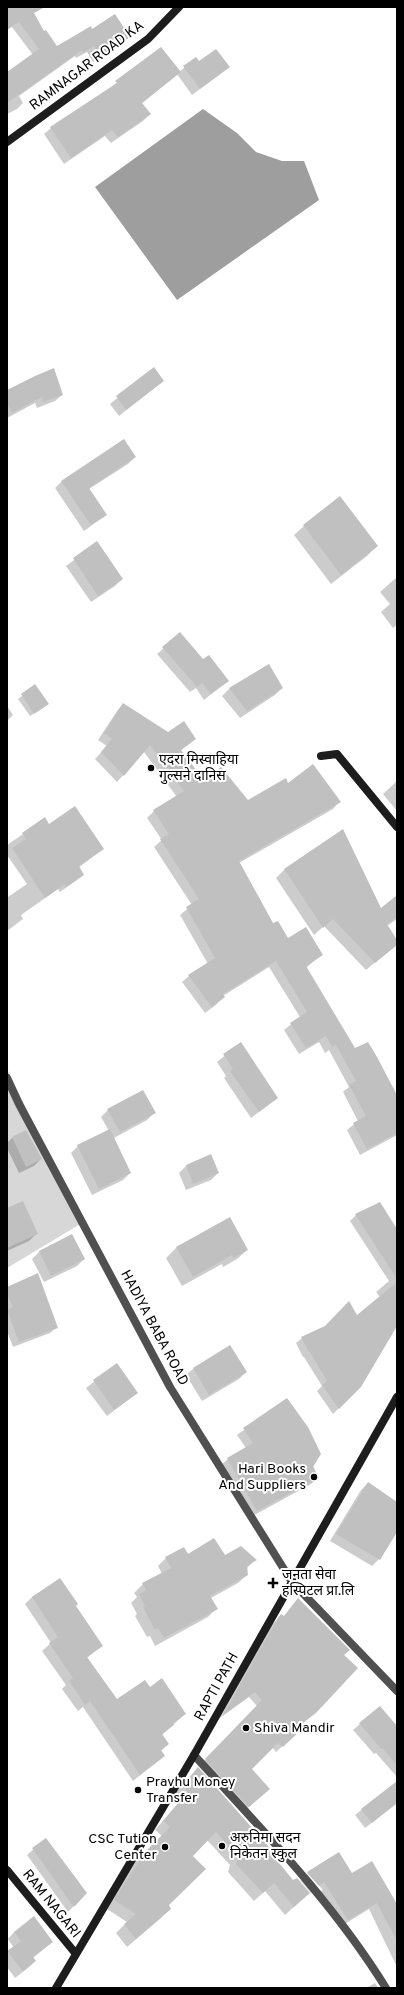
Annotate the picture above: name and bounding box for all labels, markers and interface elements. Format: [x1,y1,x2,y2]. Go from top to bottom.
street label: RAMNAGAR ROAD KA [26,17,148,115]
place label: एदरा मिस्वाहिया गुल्सने दानिस [159,751,239,785]
marker: एदरा मिस्वाहिया गुल्सने दानिस [146,763,156,773]
street label: HADIYA BABA ROAD [116,1267,192,1389]
place label: Hari Books And Suppliers [218,1461,306,1494]
marker: Hari Books And Suppliers [309,1472,319,1482]
place label: जनता सेवा हस्पिटल प्रा.लि [282,1565,355,1600]
marker: जनता सेवा हस्पिटल प्रा.लि [267,1577,279,1589]
street label: RAPTI PATH [191,1650,243,1724]
place label: Shiva Mandir [254,1720,335,1737]
marker: Shiva Mandir [241,1723,251,1733]
place label: Pravhu Money Transfer [146,1774,235,1807]
marker: Pravhu Money Transfer [133,1785,143,1795]
place label: अरुनिमा सदन निकेतन स्कुल [230,1829,301,1863]
place label: CSC Tution Center [88,1831,158,1864]
marker: अरुनिमा सदन निकेतन स्कुल [217,1841,227,1851]
marker: CSC Tution Center [160,1842,170,1852]
street label: RAM NAGARI [18,1866,84,1942]

